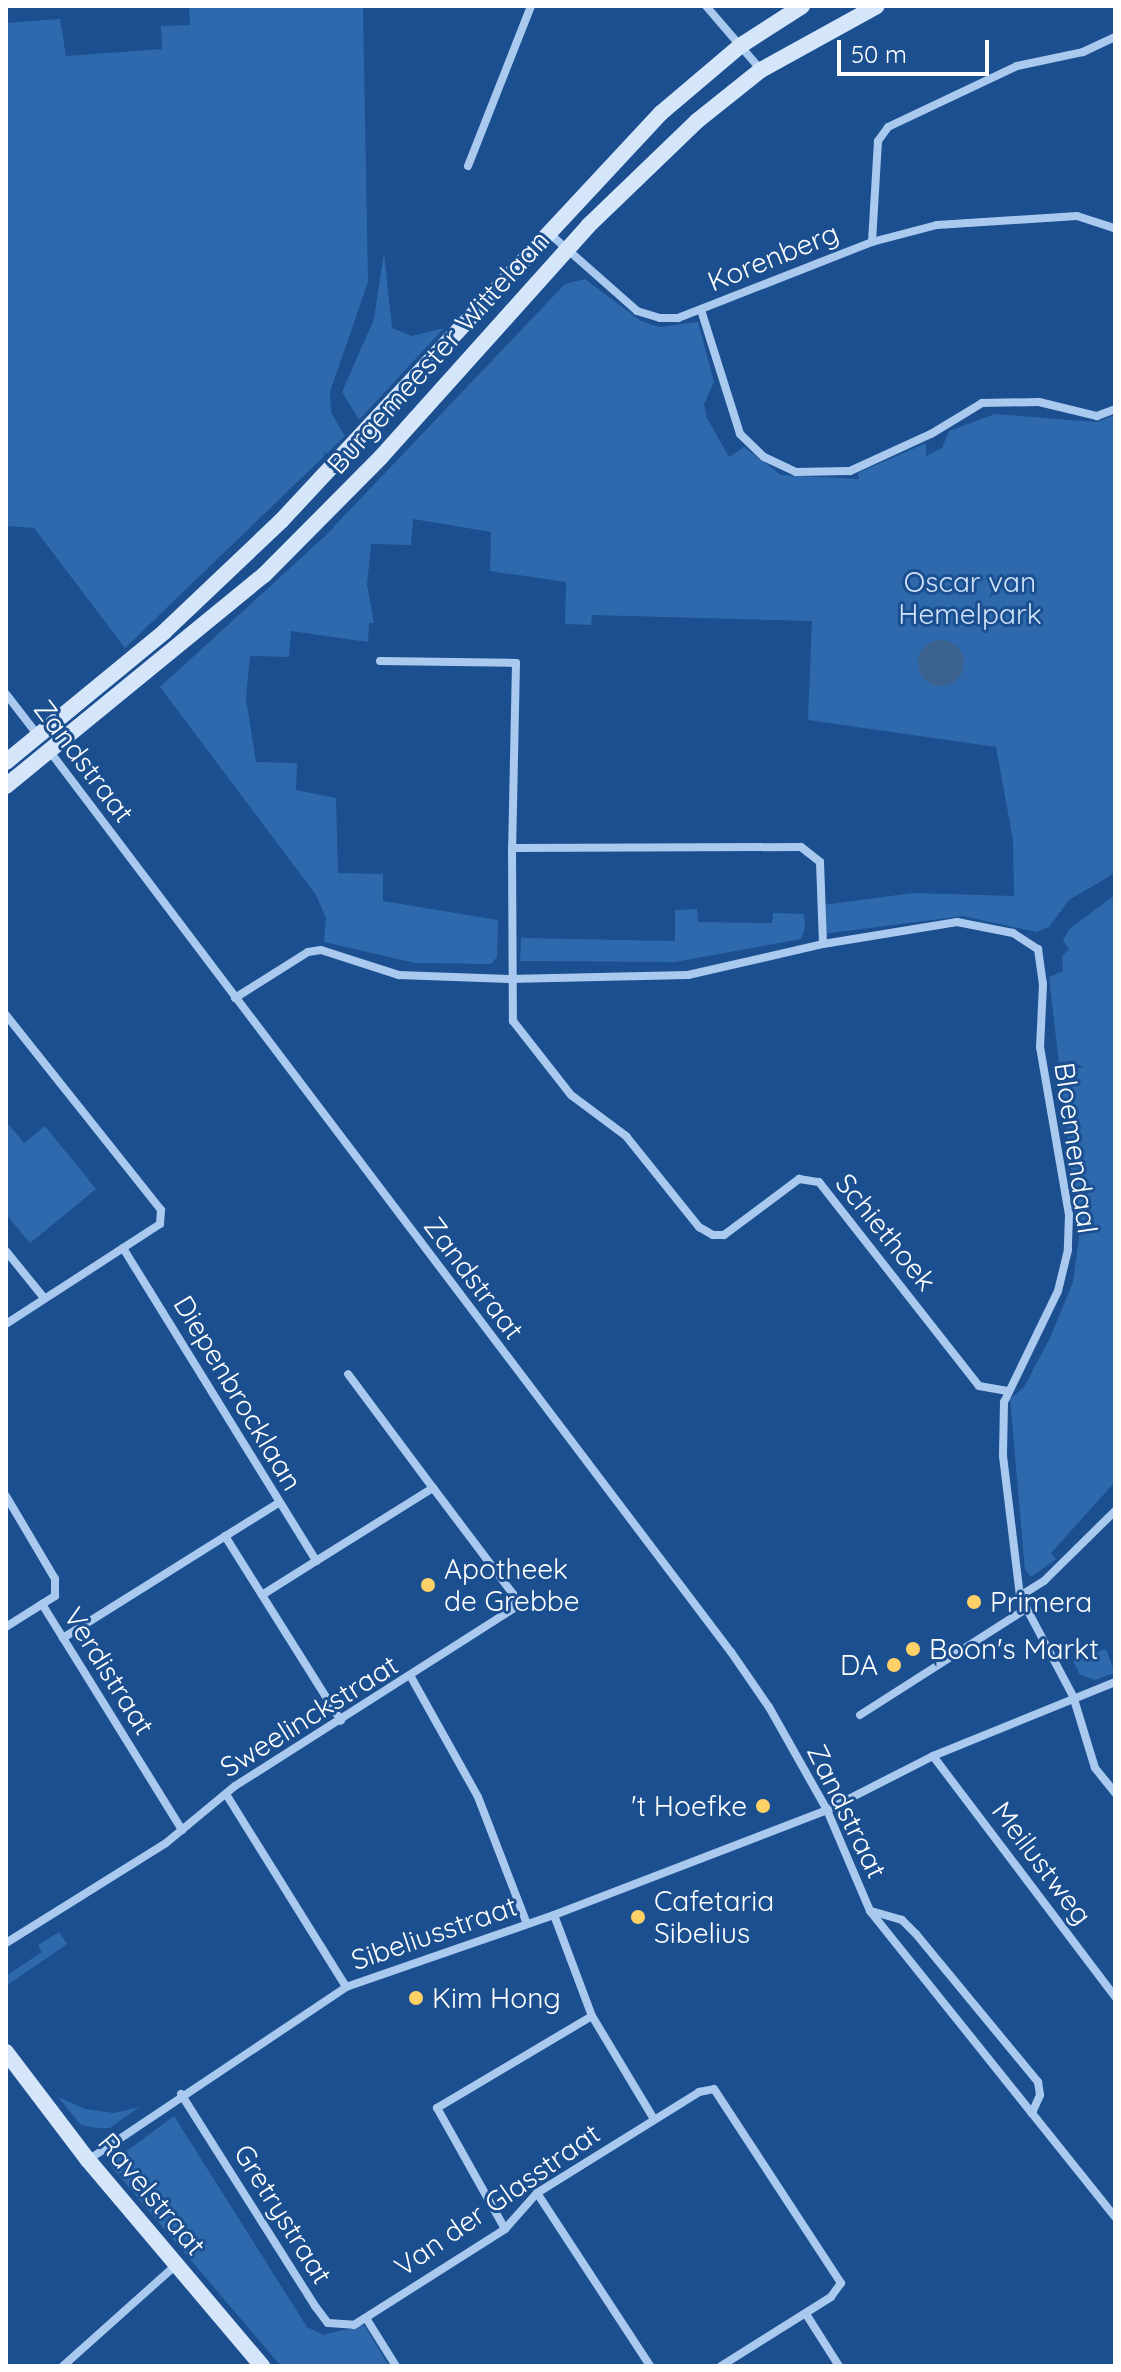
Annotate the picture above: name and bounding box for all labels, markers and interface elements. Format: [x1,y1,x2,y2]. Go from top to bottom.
scale bar [841,24,993,74]
text: 50 m [851,39,907,69]
street label: Korenberg [703,216,843,298]
street label: Burgemeester Wittelaan [320,223,556,481]
park label: Oscar van Hemelpark [898,565,1042,631]
street label: Zandstraat [27,693,141,829]
street label: Bloemendaal [1047,1060,1105,1236]
street label: Schiethoek [829,1167,943,1297]
street label: Zandstraat [417,1210,531,1346]
street label: Diepenbrocklaan [167,1290,309,1496]
place label: Apotheek de Grebbe [444,1552,580,1618]
marker: Apotheek de Grebbe [419,1576,437,1594]
place label: Primera [990,1585,1092,1619]
marker: Primera [965,1593,983,1611]
street label: Verdistraat [57,1601,161,1741]
place label: Boon's Markt [929,1632,1099,1666]
marker: Boon's Markt [904,1640,922,1658]
street label: Sweelinckstraat [214,1648,404,1784]
place label: DA [840,1648,878,1682]
marker: DA [885,1656,903,1674]
street label: Zandstraat [800,1739,894,1883]
place label: 't Hoefke [631,1789,747,1823]
street label: Meilustweg [985,1795,1099,1931]
marker: 't Hoefke [754,1797,772,1815]
place label: Cafetaria Sibelius [654,1884,774,1950]
street label: Sibeliusstraat [347,1889,521,1977]
marker: Cafetaria Sibelius [629,1908,647,1926]
place label: Kim Hong [432,1981,561,2015]
marker: Kim Hong [407,1989,425,2007]
street label: Van der Glasstraat [388,2117,606,2283]
street label: Ravelstraat [91,2126,213,2262]
street label: Gretrystraat [227,2138,339,2290]

